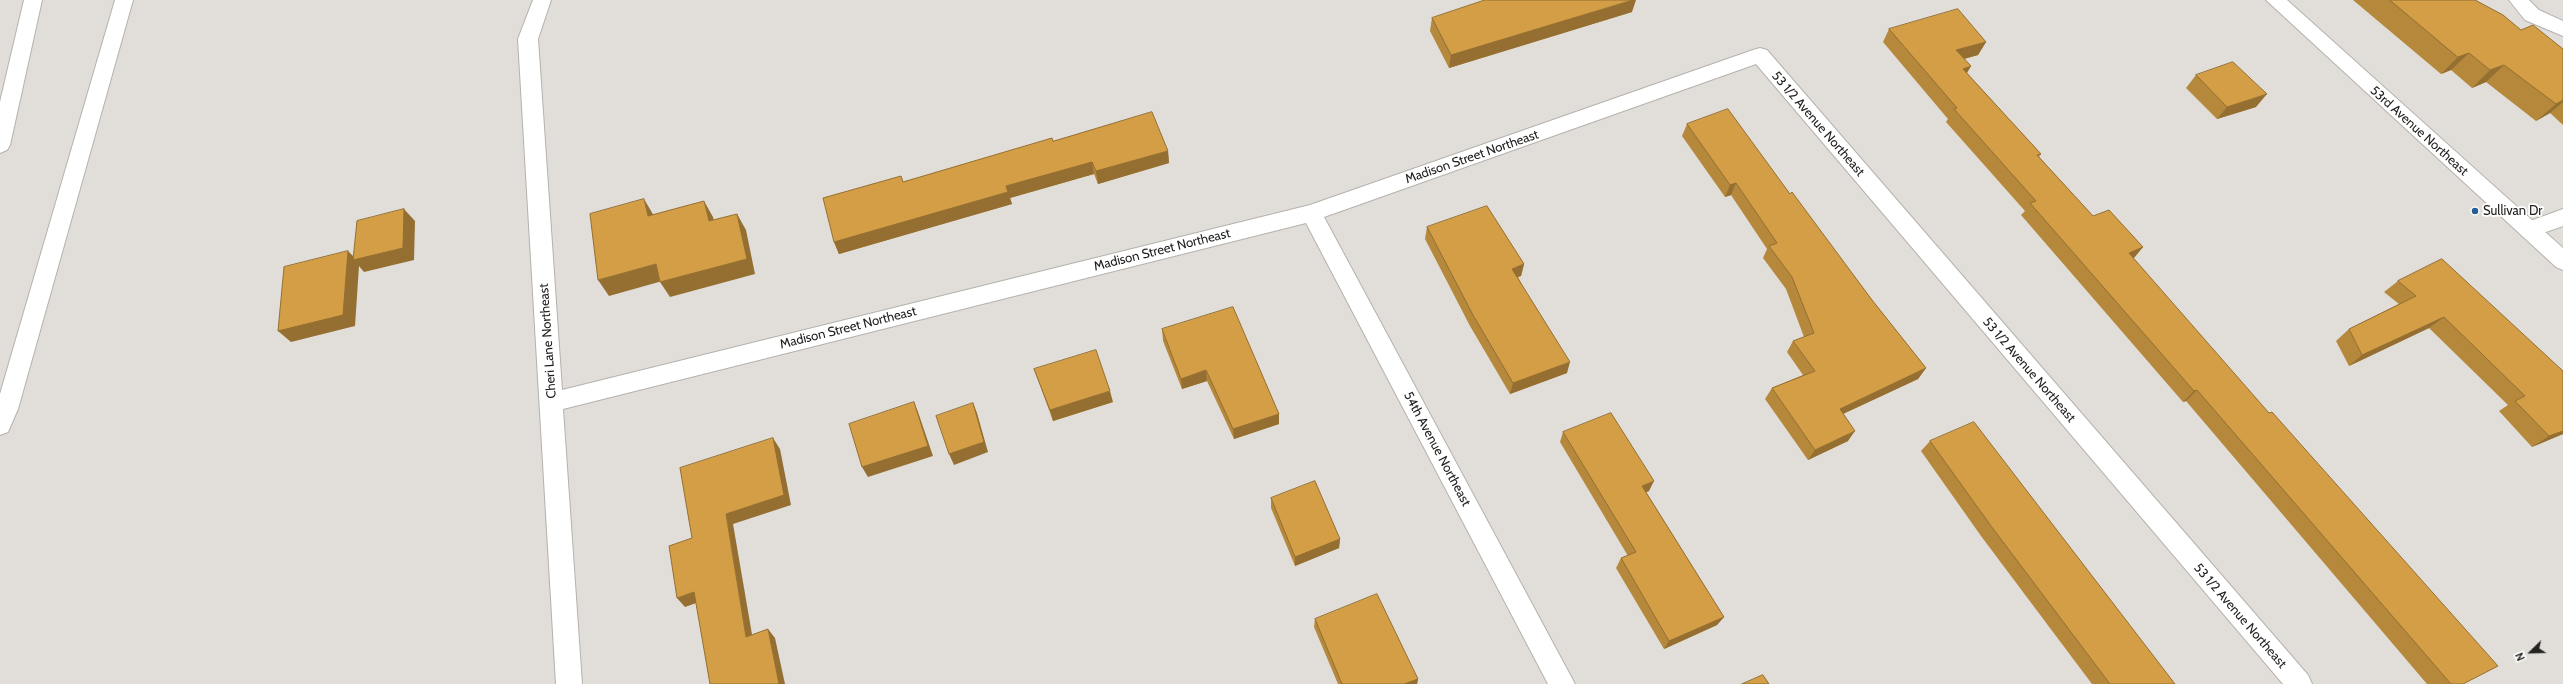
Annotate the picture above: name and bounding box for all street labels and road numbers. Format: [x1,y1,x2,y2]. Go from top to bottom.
street label: 53 1/2 Avenue Northeast [1768,68,1868,180]
street label: 53rd Avenue Northeast [2367,83,2471,179]
street label: Madison Street Northeast [1403,127,1541,187]
street label: Madison Street Northeast [1092,225,1232,275]
street label: Cheri Lane Northeast [536,283,560,399]
street label: Madison Street Northeast [778,303,918,353]
street label: 53 1/2 Avenue Northeast [1979,314,2079,426]
street label: 54th Avenue Northeast [1400,389,1474,509]
street label: 53 1/2 Avenue Northeast [2190,560,2290,672]

